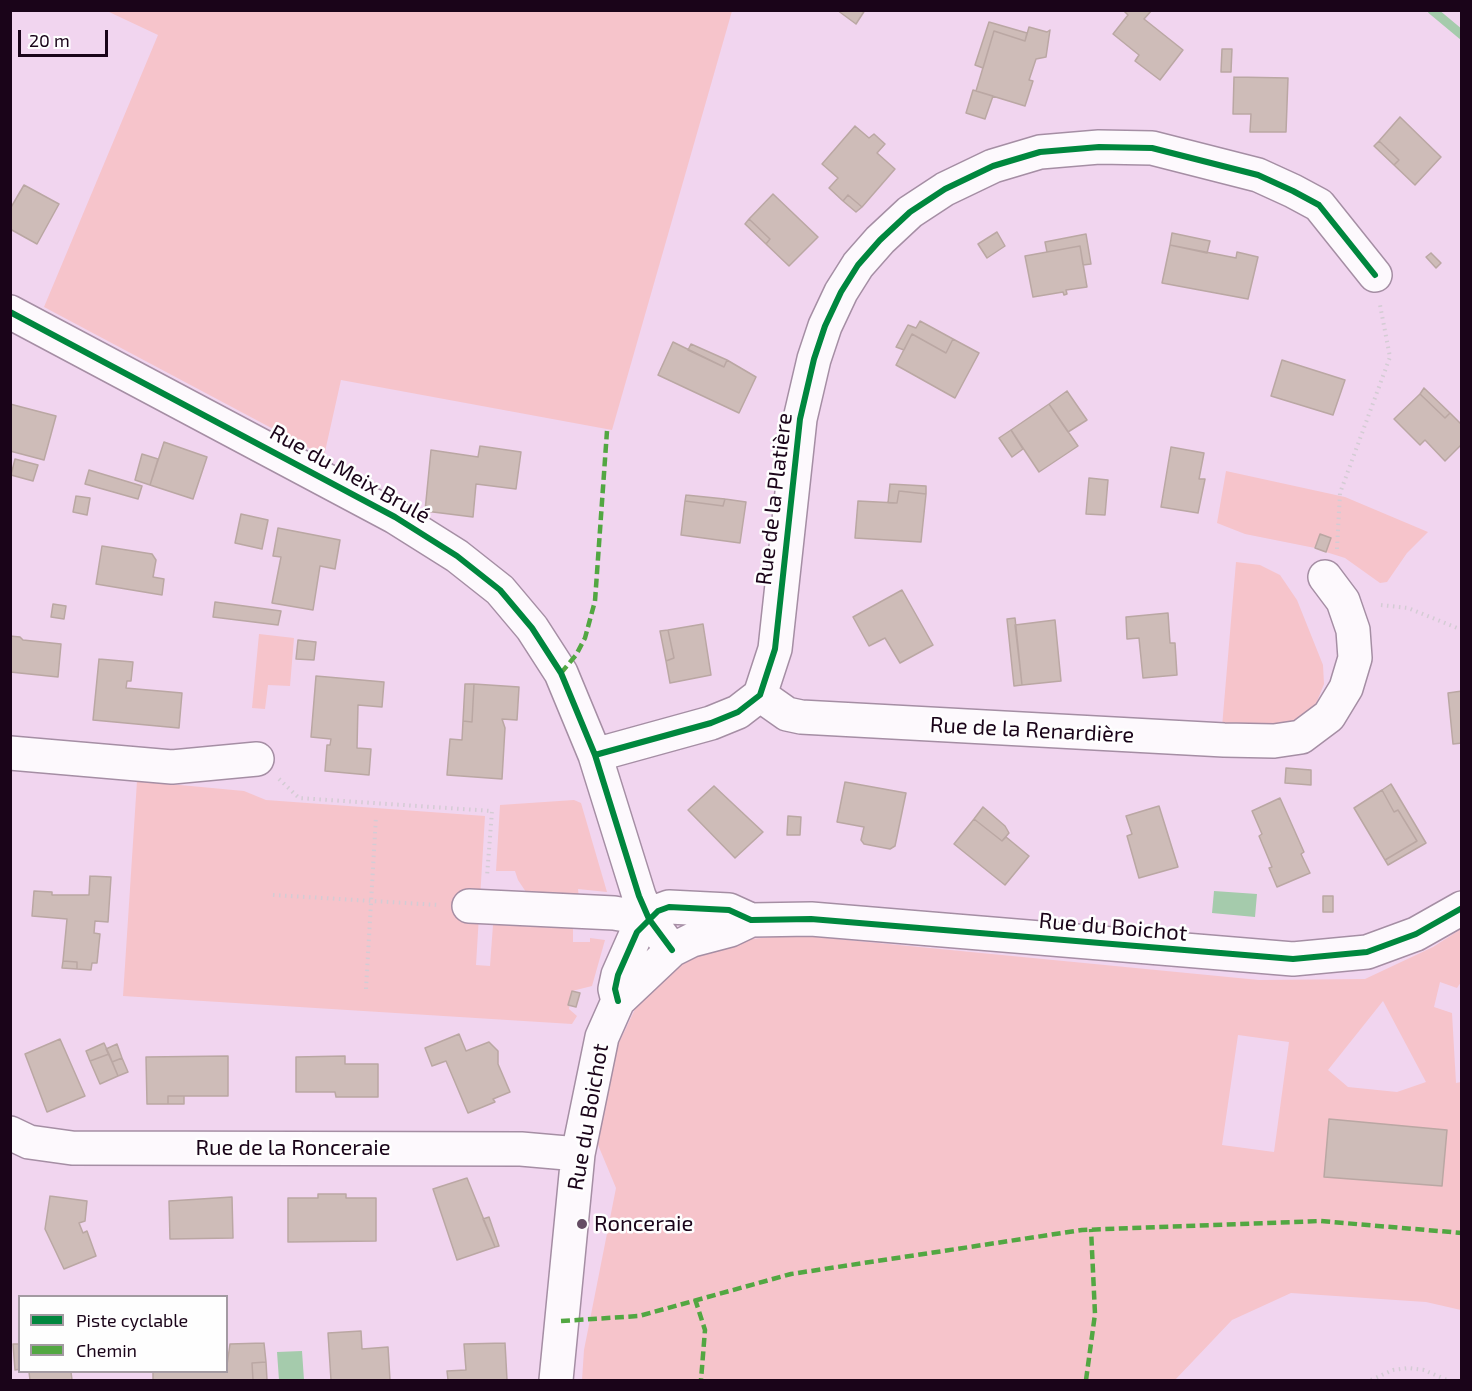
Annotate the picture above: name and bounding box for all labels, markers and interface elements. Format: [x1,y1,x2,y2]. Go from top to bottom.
scale bar [21,18,111,56]
text: 20 m [29,29,70,51]
street label: Rue de la Platière [750,411,798,587]
street label: Rue du Meix Brulé [265,419,435,529]
street label: Rue de la Renardière [929,711,1135,749]
street label: Rue du Boichot [1038,907,1188,947]
street label: Rue du Boichot [562,1041,614,1193]
street label: Rue de la Ronceraie [195,1135,391,1161]
place label: Ronceraie [594,1211,693,1237]
marker: Ronceraie [575,1217,589,1231]
legend [18,1295,228,1373]
text: Piste cyclable [76,1309,188,1331]
text: Chemin [76,1339,137,1361]

